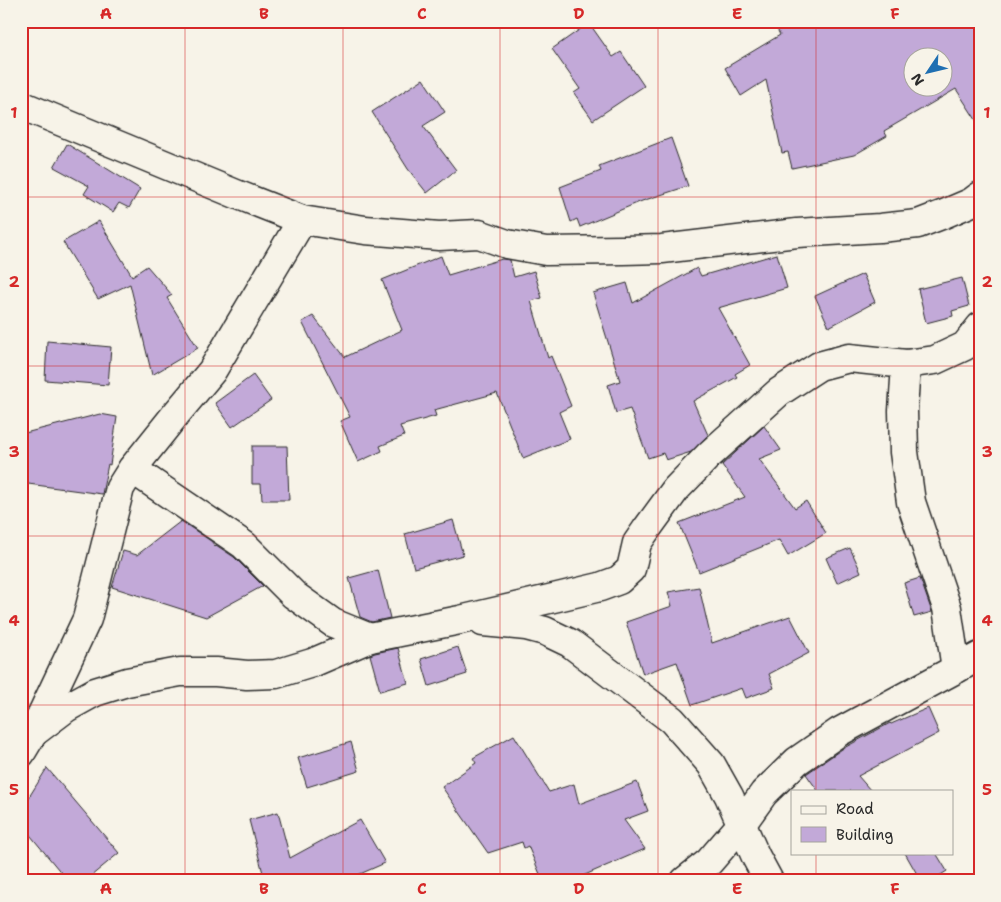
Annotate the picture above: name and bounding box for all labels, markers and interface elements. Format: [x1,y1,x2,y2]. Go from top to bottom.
text: A [100,3,112,24]
text: B [259,3,269,24]
text: C [417,3,427,24]
text: D [573,3,585,24]
text: E [732,3,742,24]
text: F [890,3,900,24]
north arrow [904,48,954,98]
text: N [907,70,928,89]
text: 1 [10,102,18,123]
text: 1 [983,102,991,123]
text: 2 [8,271,20,292]
text: 2 [981,271,993,292]
text: 3 [8,441,20,462]
text: 3 [981,441,993,462]
text: 4 [8,610,20,631]
text: 4 [981,610,993,631]
text: 5 [9,779,19,800]
text: 5 [982,779,992,800]
legend [791,790,954,854]
text: Road [836,799,874,819]
text: Building [836,825,893,845]
text: A [100,878,112,899]
text: B [259,878,269,899]
text: C [417,878,427,899]
text: D [573,878,585,899]
text: E [732,878,742,899]
text: F [890,878,900,899]

